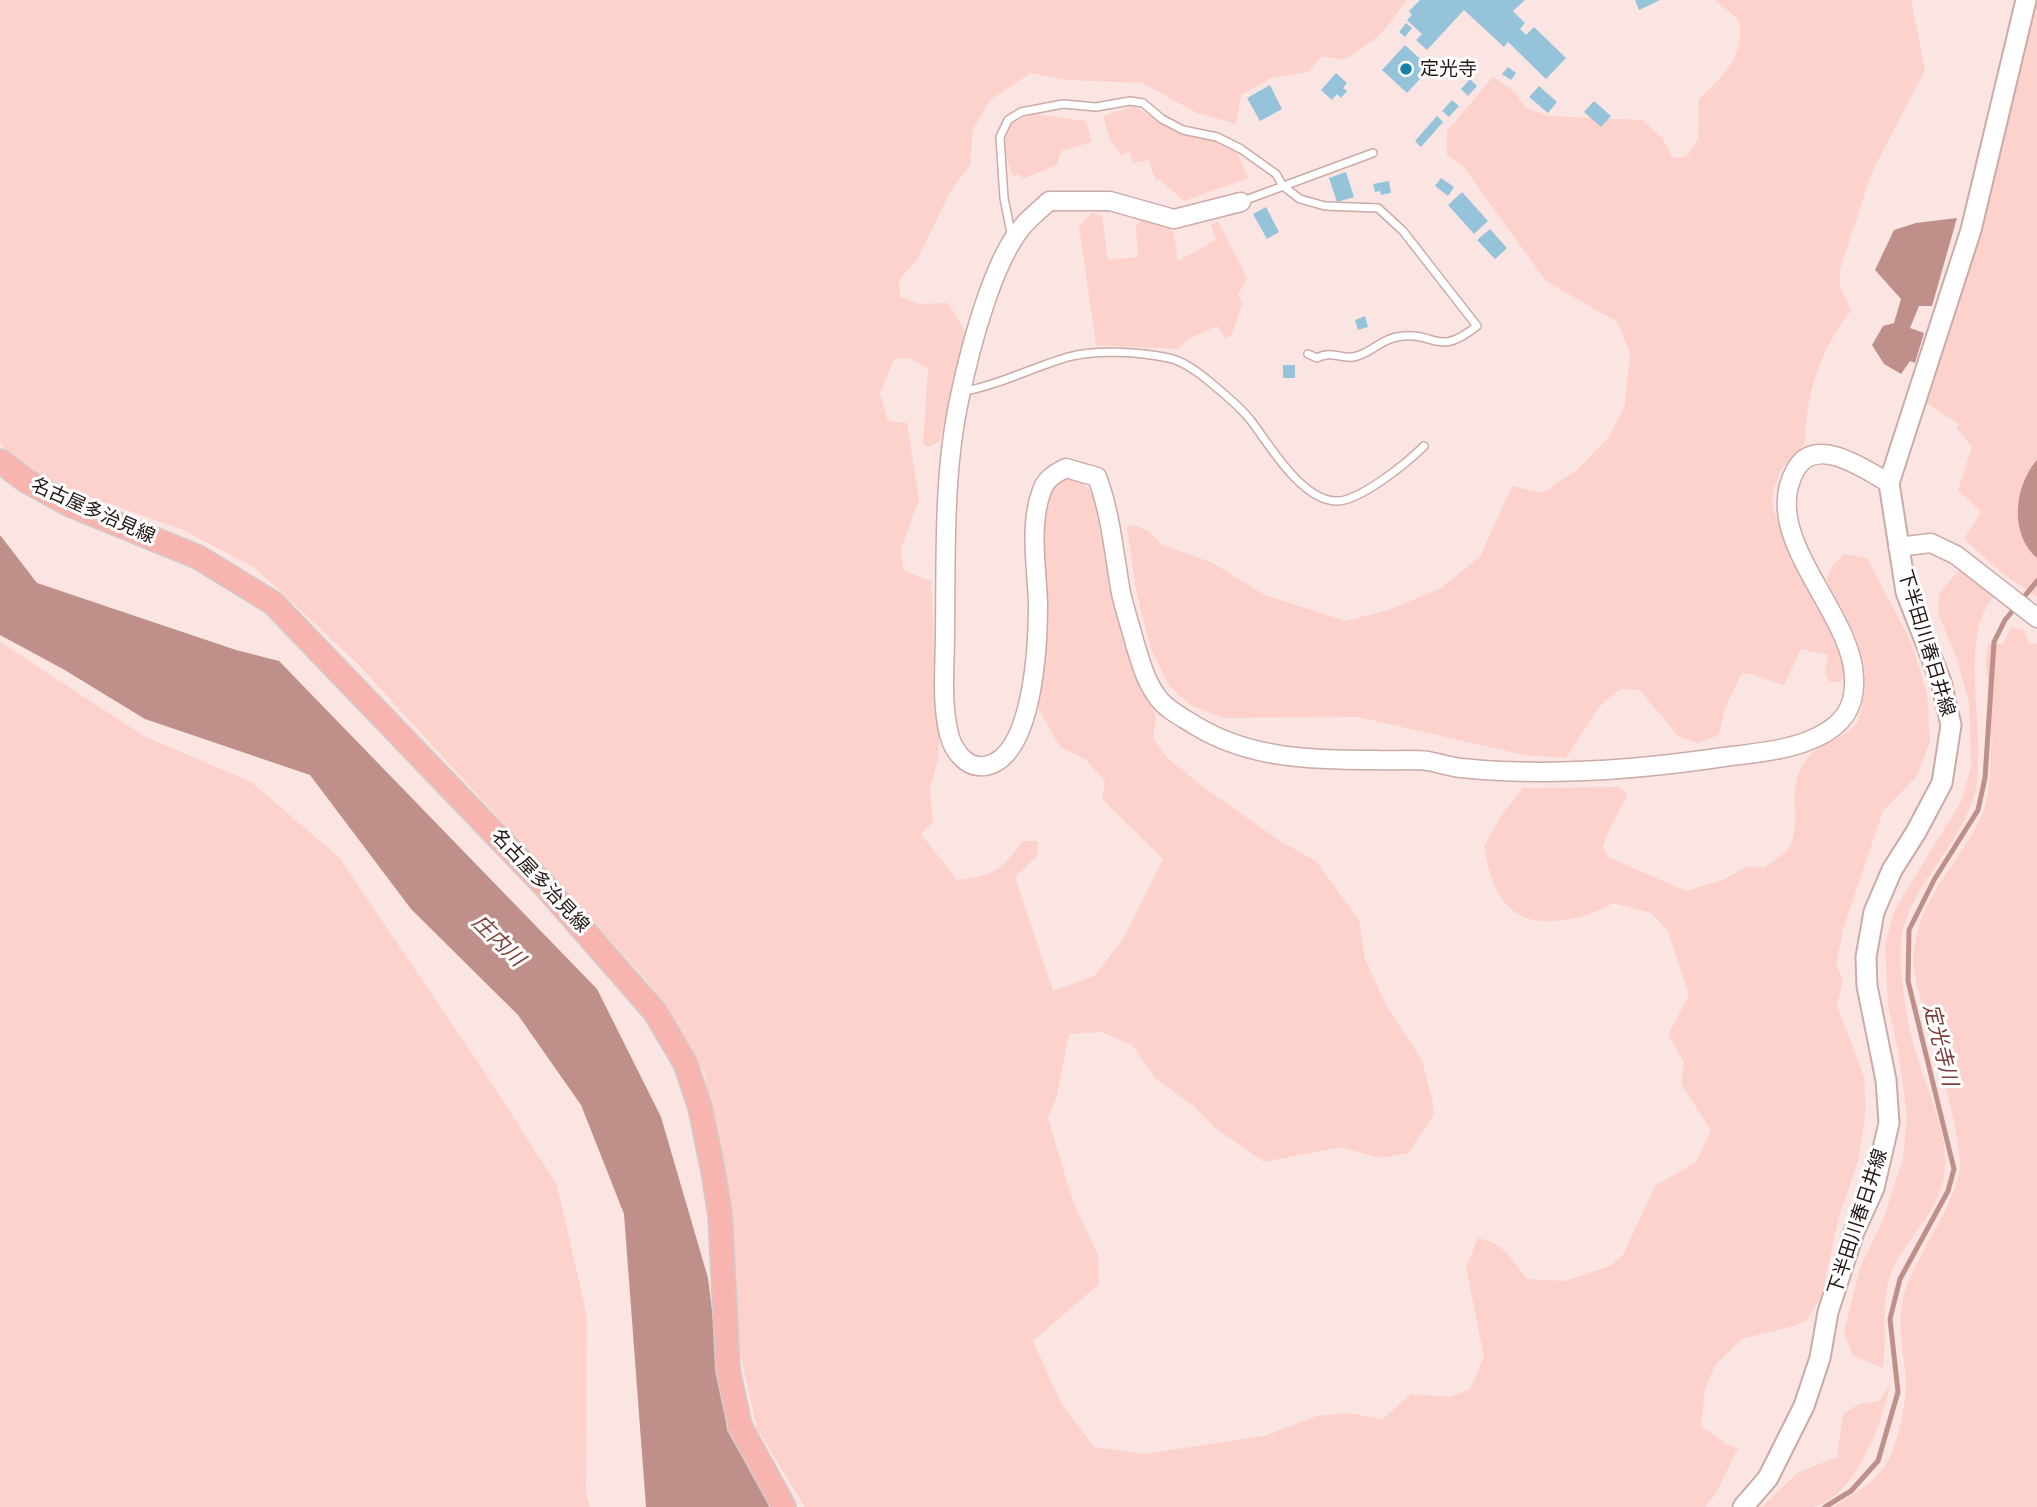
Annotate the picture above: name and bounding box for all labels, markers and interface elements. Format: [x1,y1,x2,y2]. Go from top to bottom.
place label: 定光寺 [1420,58,1477,80]
marker: 定光寺 [1398,61,1414,77]
street label: 名古屋多治見線 [28,474,158,548]
street label: 下半田川春日井線 [1893,567,1959,719]
street label: 名古屋多治見線 [486,825,594,937]
water label: 庄内川 [467,910,529,972]
water label: 定光寺川 [1918,1001,1962,1089]
street label: 下半田川春日井線 [1824,1146,1892,1298]

